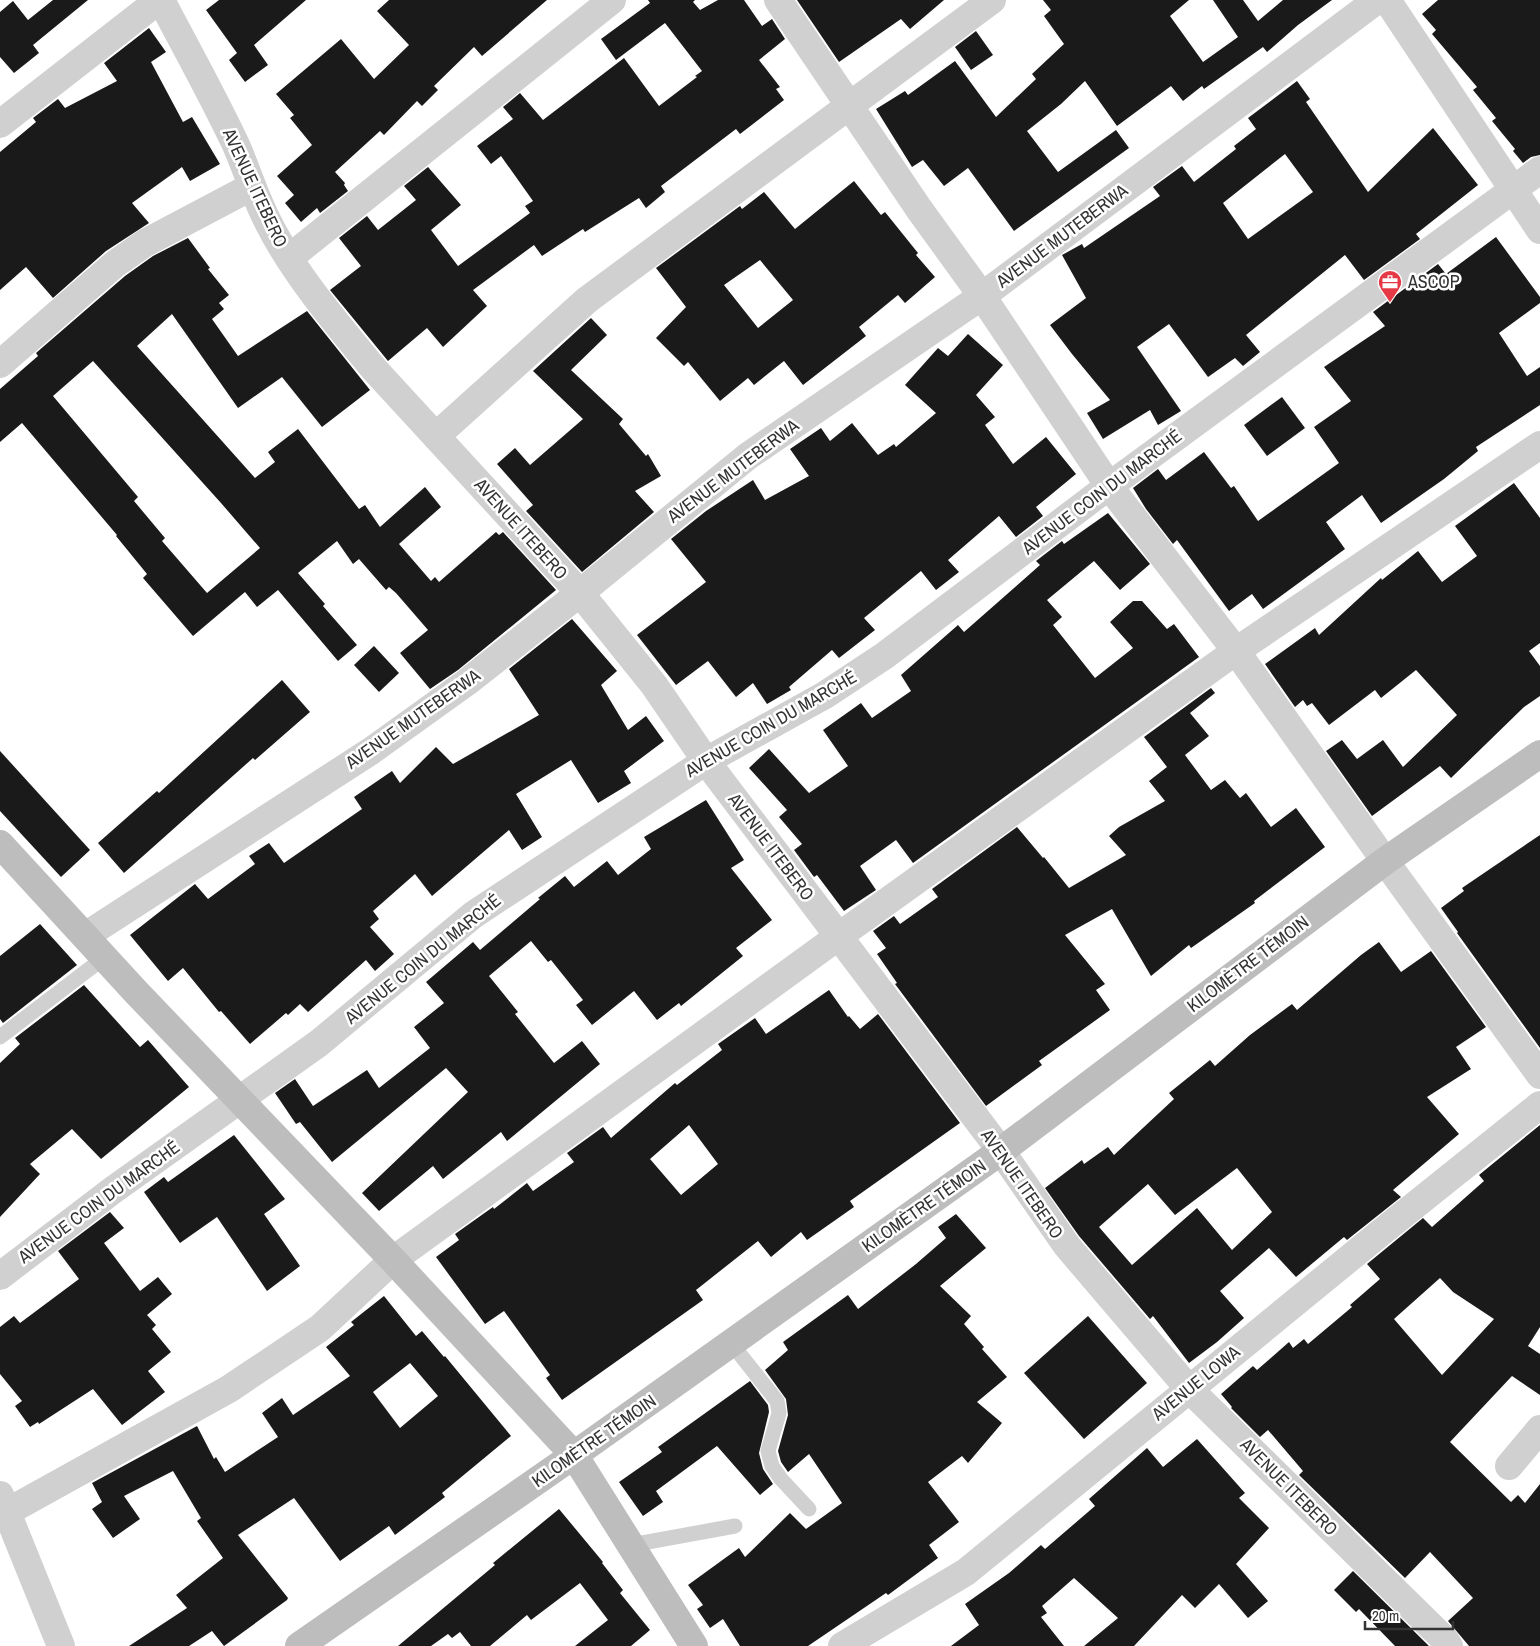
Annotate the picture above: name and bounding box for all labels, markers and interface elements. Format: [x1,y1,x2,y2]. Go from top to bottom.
street label: AVENUE ITEBERO [217,123,294,251]
street label: AVENUE MUTEBERWA [990,178,1133,294]
office icon: ASCOP [1377,269,1403,303]
place label: ASCOP [1407,269,1460,294]
street label: AVENUE MUTEBERWA [661,413,804,529]
street label: AVENUE COIN DU MARCHÉ [1016,423,1187,561]
street label: AVENUE ITEBERO [468,472,574,585]
street label: AVENUE MUTEBERWA [340,663,485,775]
street label: AVENUE COIN DU MARCHÉ [680,664,861,783]
street label: AVENUE ITEBERO [722,787,820,906]
street label: AVENUE COIN DU MARCHÉ [339,888,506,1030]
street label: KILOMÈTRE TÉMOIN [1182,910,1314,1018]
street label: AVENUE ITEBERO [975,1123,1070,1244]
street label: AVENUE COIN DU MARCHÉ [12,1134,185,1269]
street label: KILOMÈTRE TÉMOIN [857,1153,991,1258]
street label: AVENUE LOWA [1146,1339,1245,1427]
street label: KILOMÈTRE TÉMOIN [527,1388,661,1493]
street label: AVENUE ITEBERO [1234,1432,1344,1541]
scale bar [1365,1598,1452,1630]
text: 20 m [1372,1605,1399,1626]

